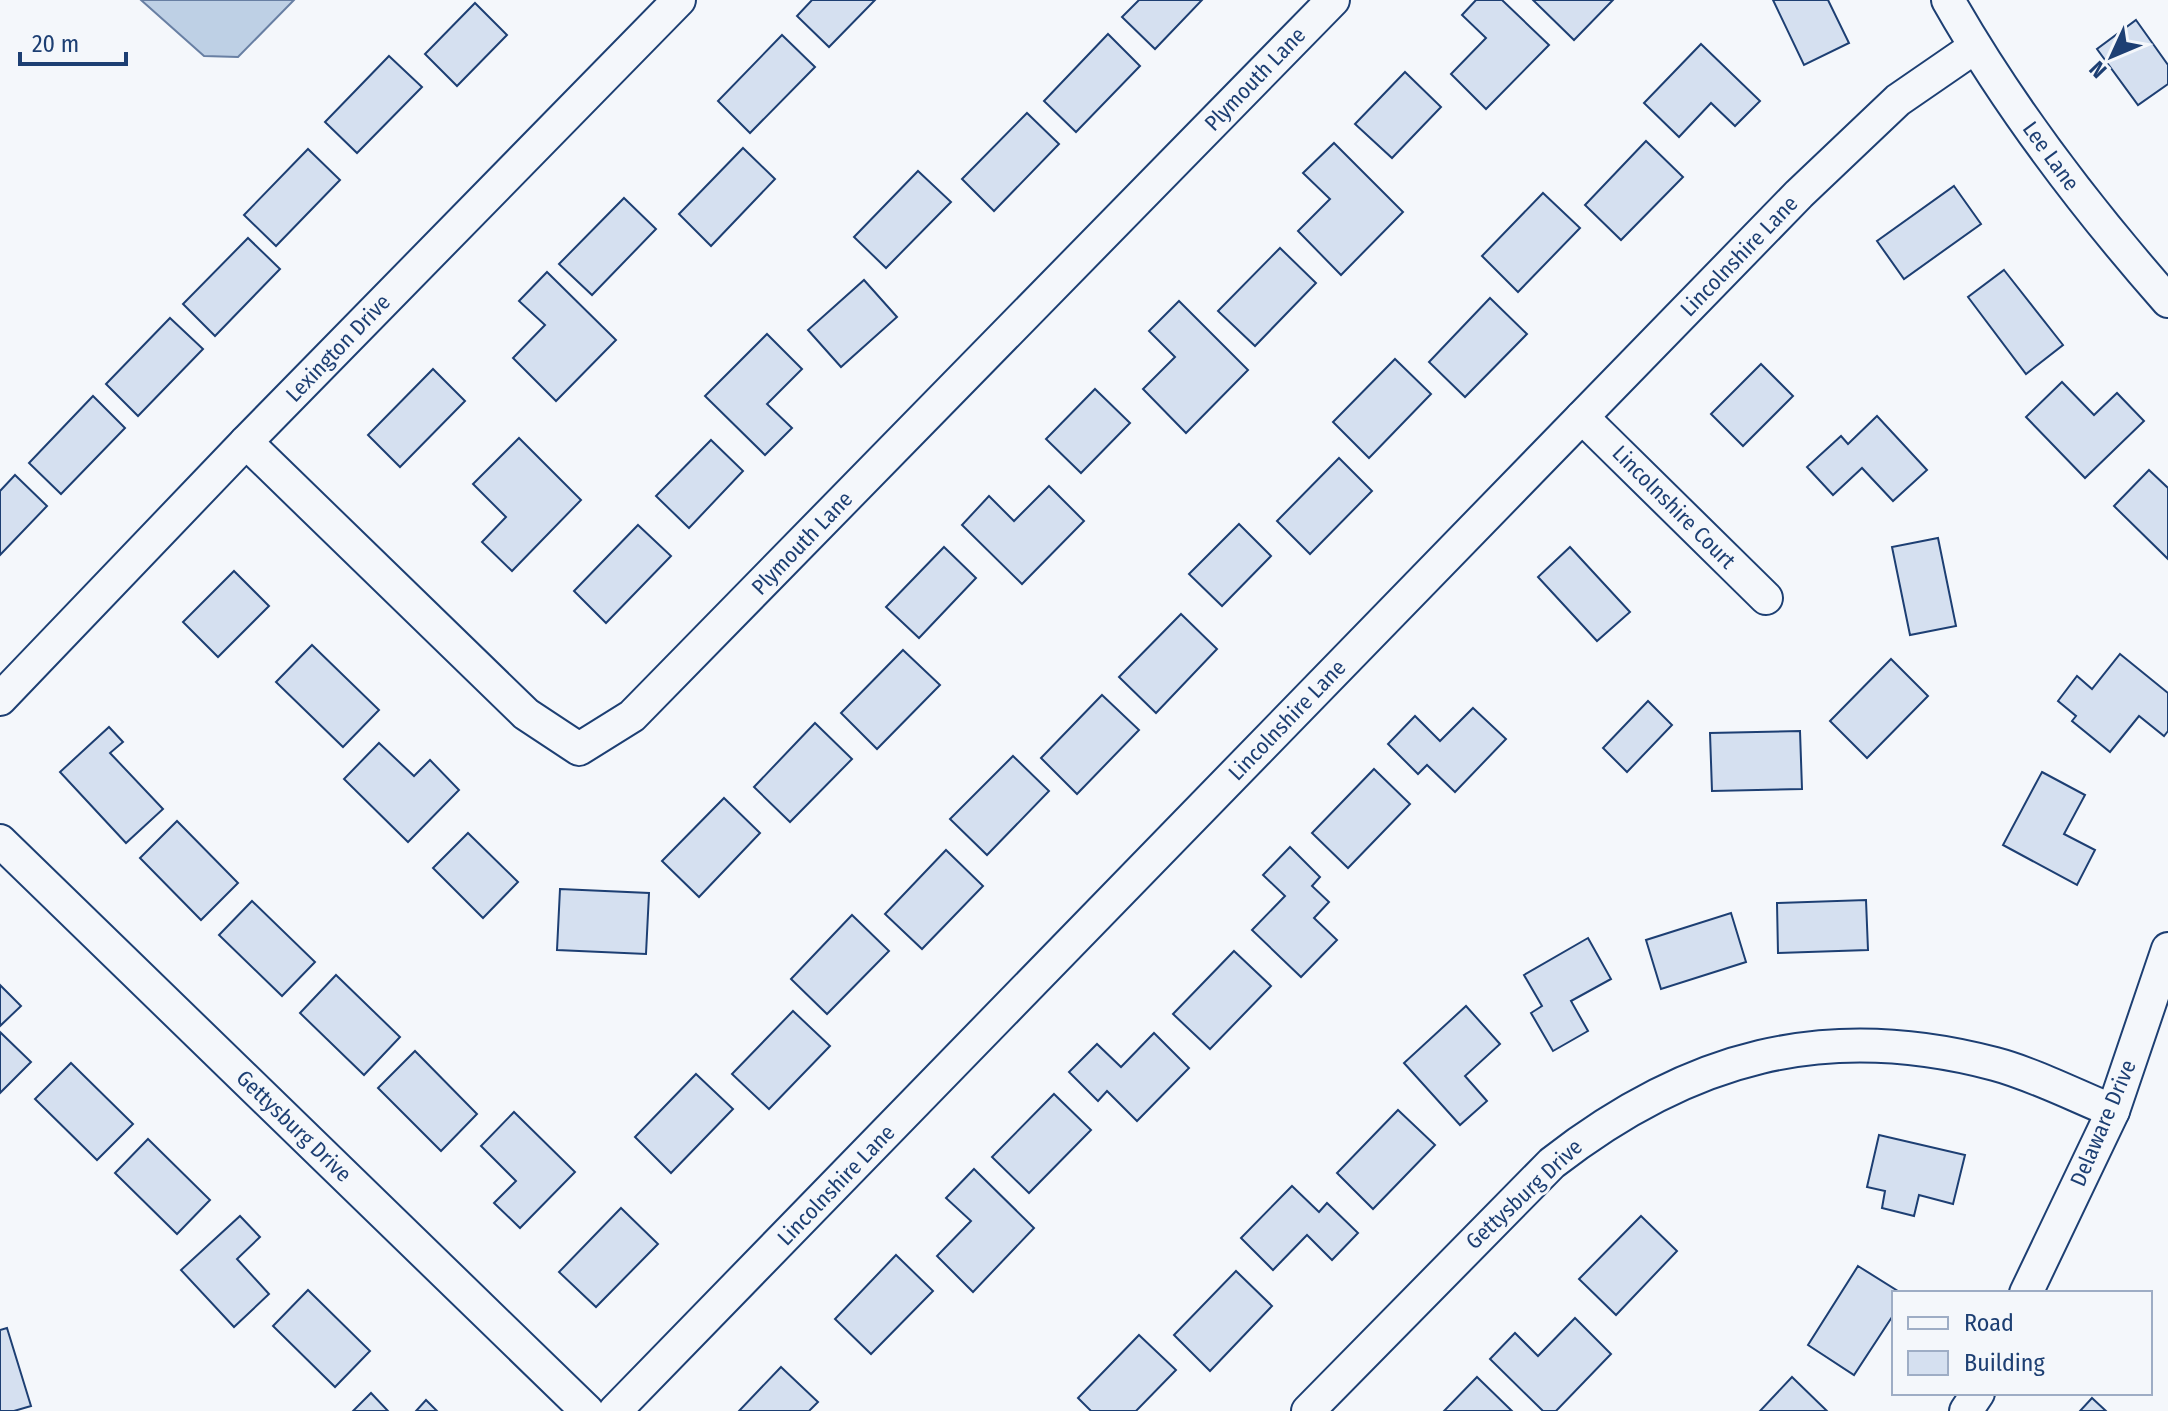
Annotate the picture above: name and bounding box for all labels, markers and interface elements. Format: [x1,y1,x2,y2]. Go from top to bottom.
scale bar [20,16,126,66]
north arrow [2072,16,2152,96]
street label: Plymouth Lane [1199,22,1311,136]
text: 20 m [32,30,79,58]
text: N [2084,55,2112,84]
street label: Lee Lane [2017,116,2085,196]
street label: Lincolnshire Lane [1675,190,1803,322]
street label: Lexington Drive [280,289,396,407]
street label: Lincolnshire Court [1607,440,1742,575]
street label: Plymouth Lane [746,486,858,600]
street label: Lincolnshire Lane [1223,654,1351,786]
street label: Delaware Drive [2064,1056,2142,1190]
street label: Gettysburg Drive [231,1064,357,1188]
street label: Lincolnshire Lane [772,1119,900,1251]
street label: Gettysburg Drive [1460,1133,1588,1255]
legend [1892,1291,2152,1395]
text: Road [1964,1309,2014,1337]
text: Building [1964,1349,2046,1377]

